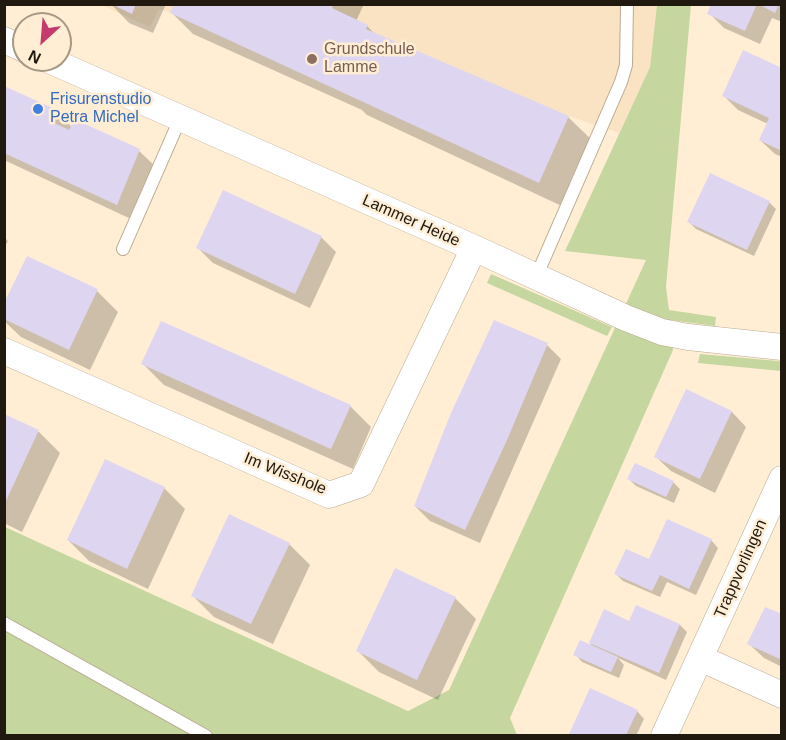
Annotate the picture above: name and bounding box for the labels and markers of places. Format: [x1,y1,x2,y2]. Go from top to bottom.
place label: Grundschule Lamme [324,40,415,78]
marker: Grundschule Lamme [305,52,319,66]
place label: Frisurenstudio Petra Michel [50,90,151,128]
marker: Frisurenstudio Petra Michel [31,102,45,116]

